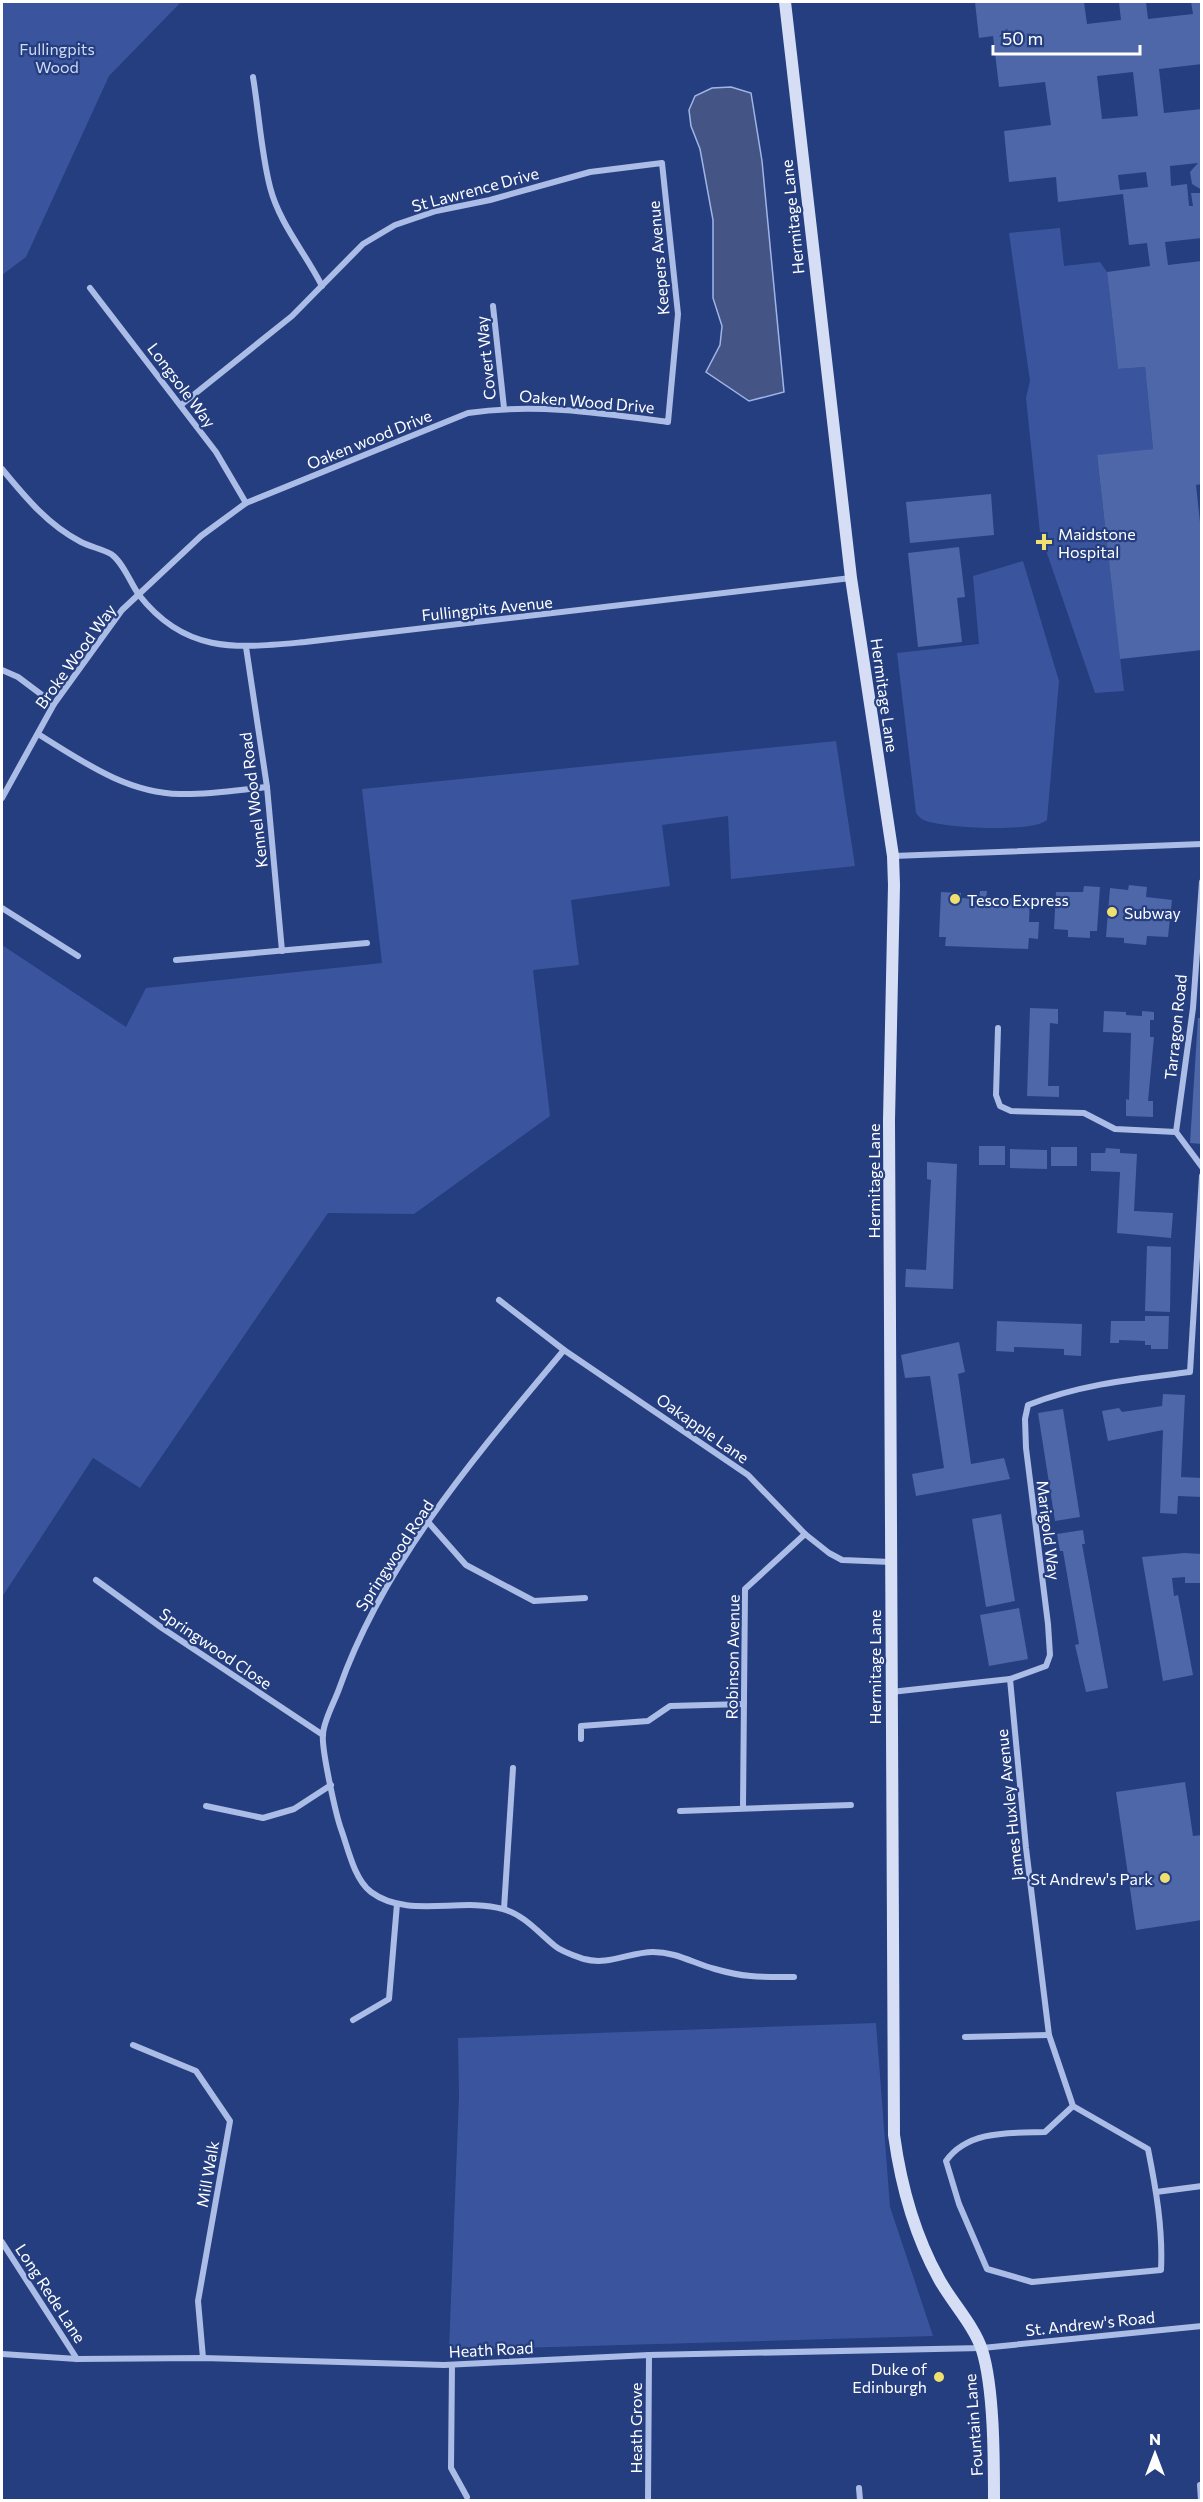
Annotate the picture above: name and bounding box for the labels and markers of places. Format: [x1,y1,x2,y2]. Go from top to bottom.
place label: Maidstone Hospital [1058,524,1136,561]
marker: Maidstone Hospital [1035,533,1053,551]
place label: Tesco Express [967,890,1069,909]
marker: Tesco Express [948,892,962,906]
place label: Subway [1124,903,1181,922]
marker: Subway [1105,905,1119,919]
place label: St Andrew's Park [1030,1869,1153,1888]
marker: St Andrew's Park [1158,1871,1172,1885]
place label: Duke of Edinburgh [852,2359,928,2396]
marker: Duke of Edinburgh [932,2370,946,2384]

